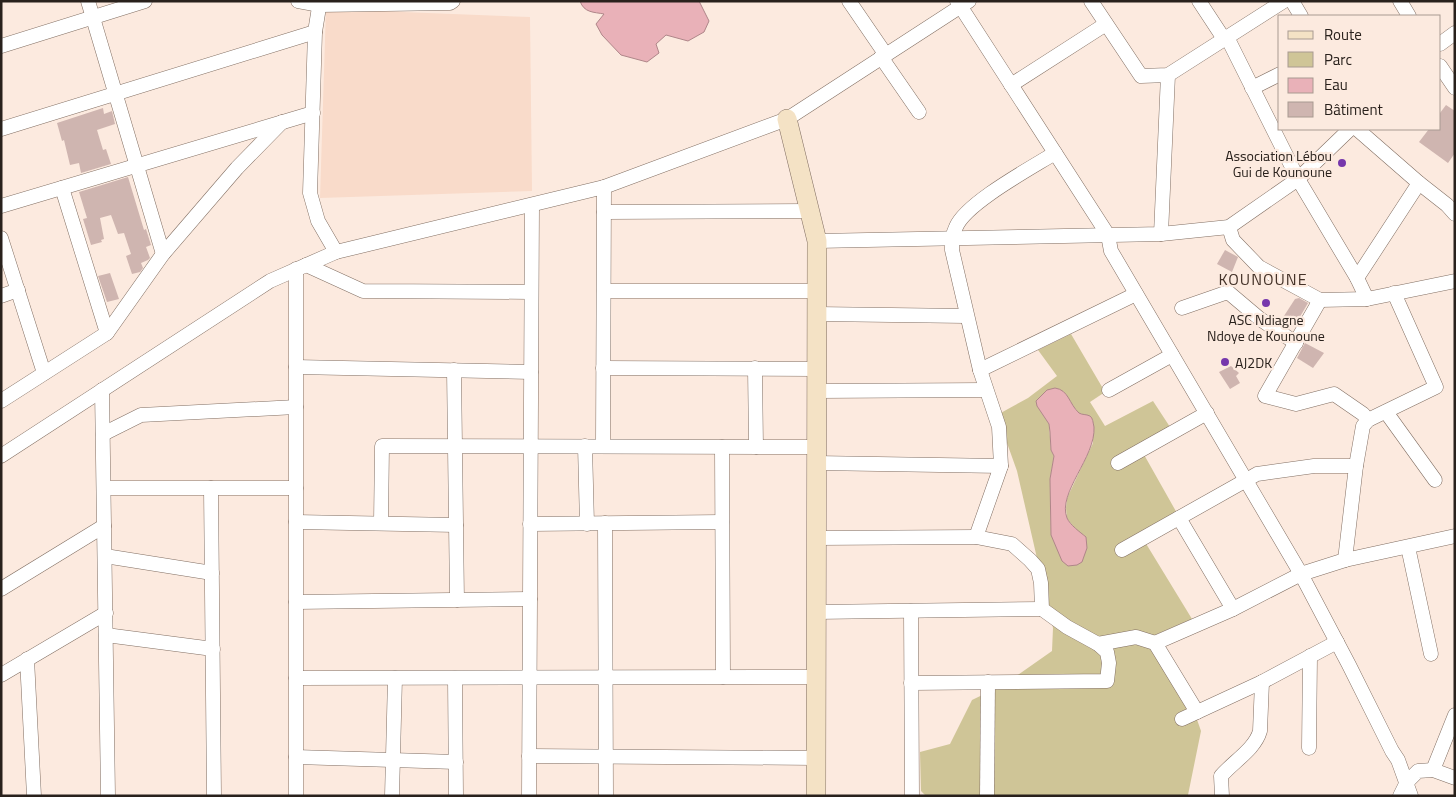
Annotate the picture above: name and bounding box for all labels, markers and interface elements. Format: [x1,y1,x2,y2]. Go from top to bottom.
legend [1278,15,1441,130]
text: Route [1324,23,1362,46]
text: Parc [1324,48,1352,71]
text: Eau [1324,73,1348,96]
text: Bâtiment [1324,98,1383,121]
place label: Association Lébou Gui de Kounoune [1225,145,1332,182]
marker: Association Lébou Gui de Kounoune [1336,157,1348,169]
district label: KOUNOUNE [1218,267,1308,291]
marker: ASC Ndiagne Ndoye de Kounoune [1260,297,1272,309]
place label: ASC Ndiagne Ndoye de Kounoune [1207,309,1325,346]
place label: AJ2DK [1235,352,1272,373]
marker: AJ2DK [1219,356,1231,368]

